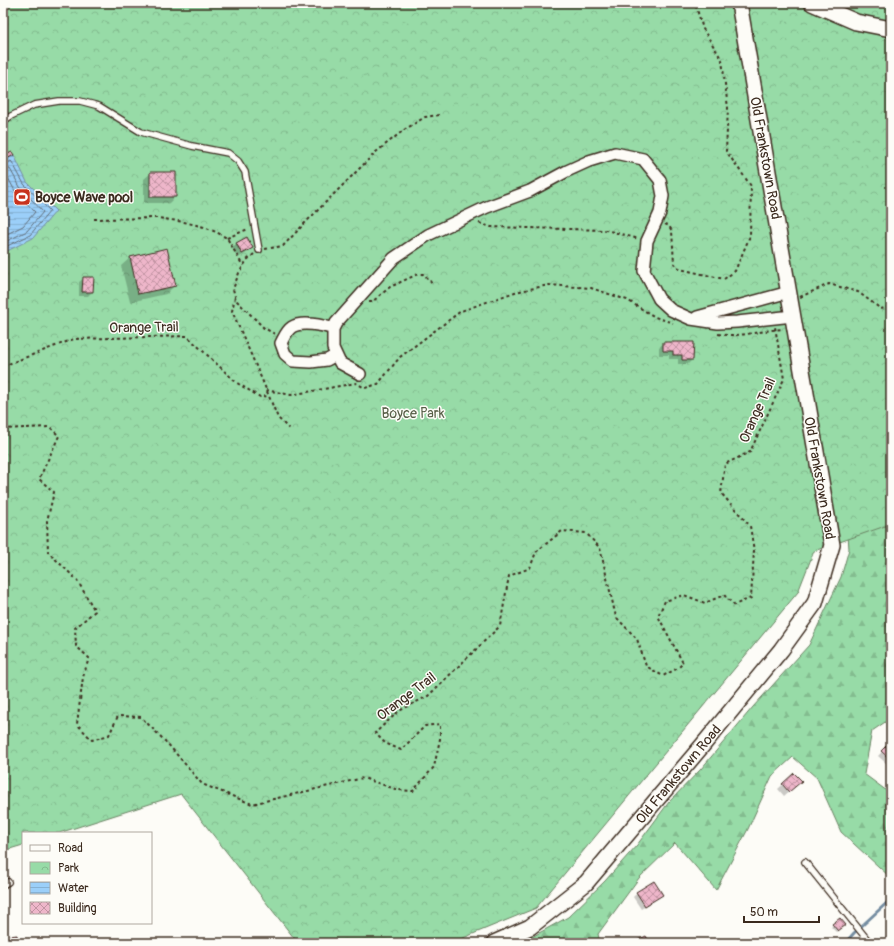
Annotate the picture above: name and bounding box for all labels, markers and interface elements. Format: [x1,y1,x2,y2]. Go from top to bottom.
street label: Old Frankstown Road [746,96,785,221]
sports icon: Boyce Wave pool [12,187,32,207]
place label: Boyce Wave pool [35,189,133,206]
street label: Orange Trail [109,318,179,337]
street label: Orange Trail [736,375,779,445]
park label: Boyce Park [382,405,445,422]
street label: Old Frankstown Road [800,416,839,541]
street label: Orange Trail [373,669,439,724]
street label: Old Frankstown Road [632,721,725,827]
legend [22,832,152,924]
text: Road [58,841,83,856]
text: Park [58,861,79,876]
text: Water [58,881,89,896]
scale bar [744,898,819,924]
text: Building [58,901,97,916]
text: 50 m [750,905,778,920]

